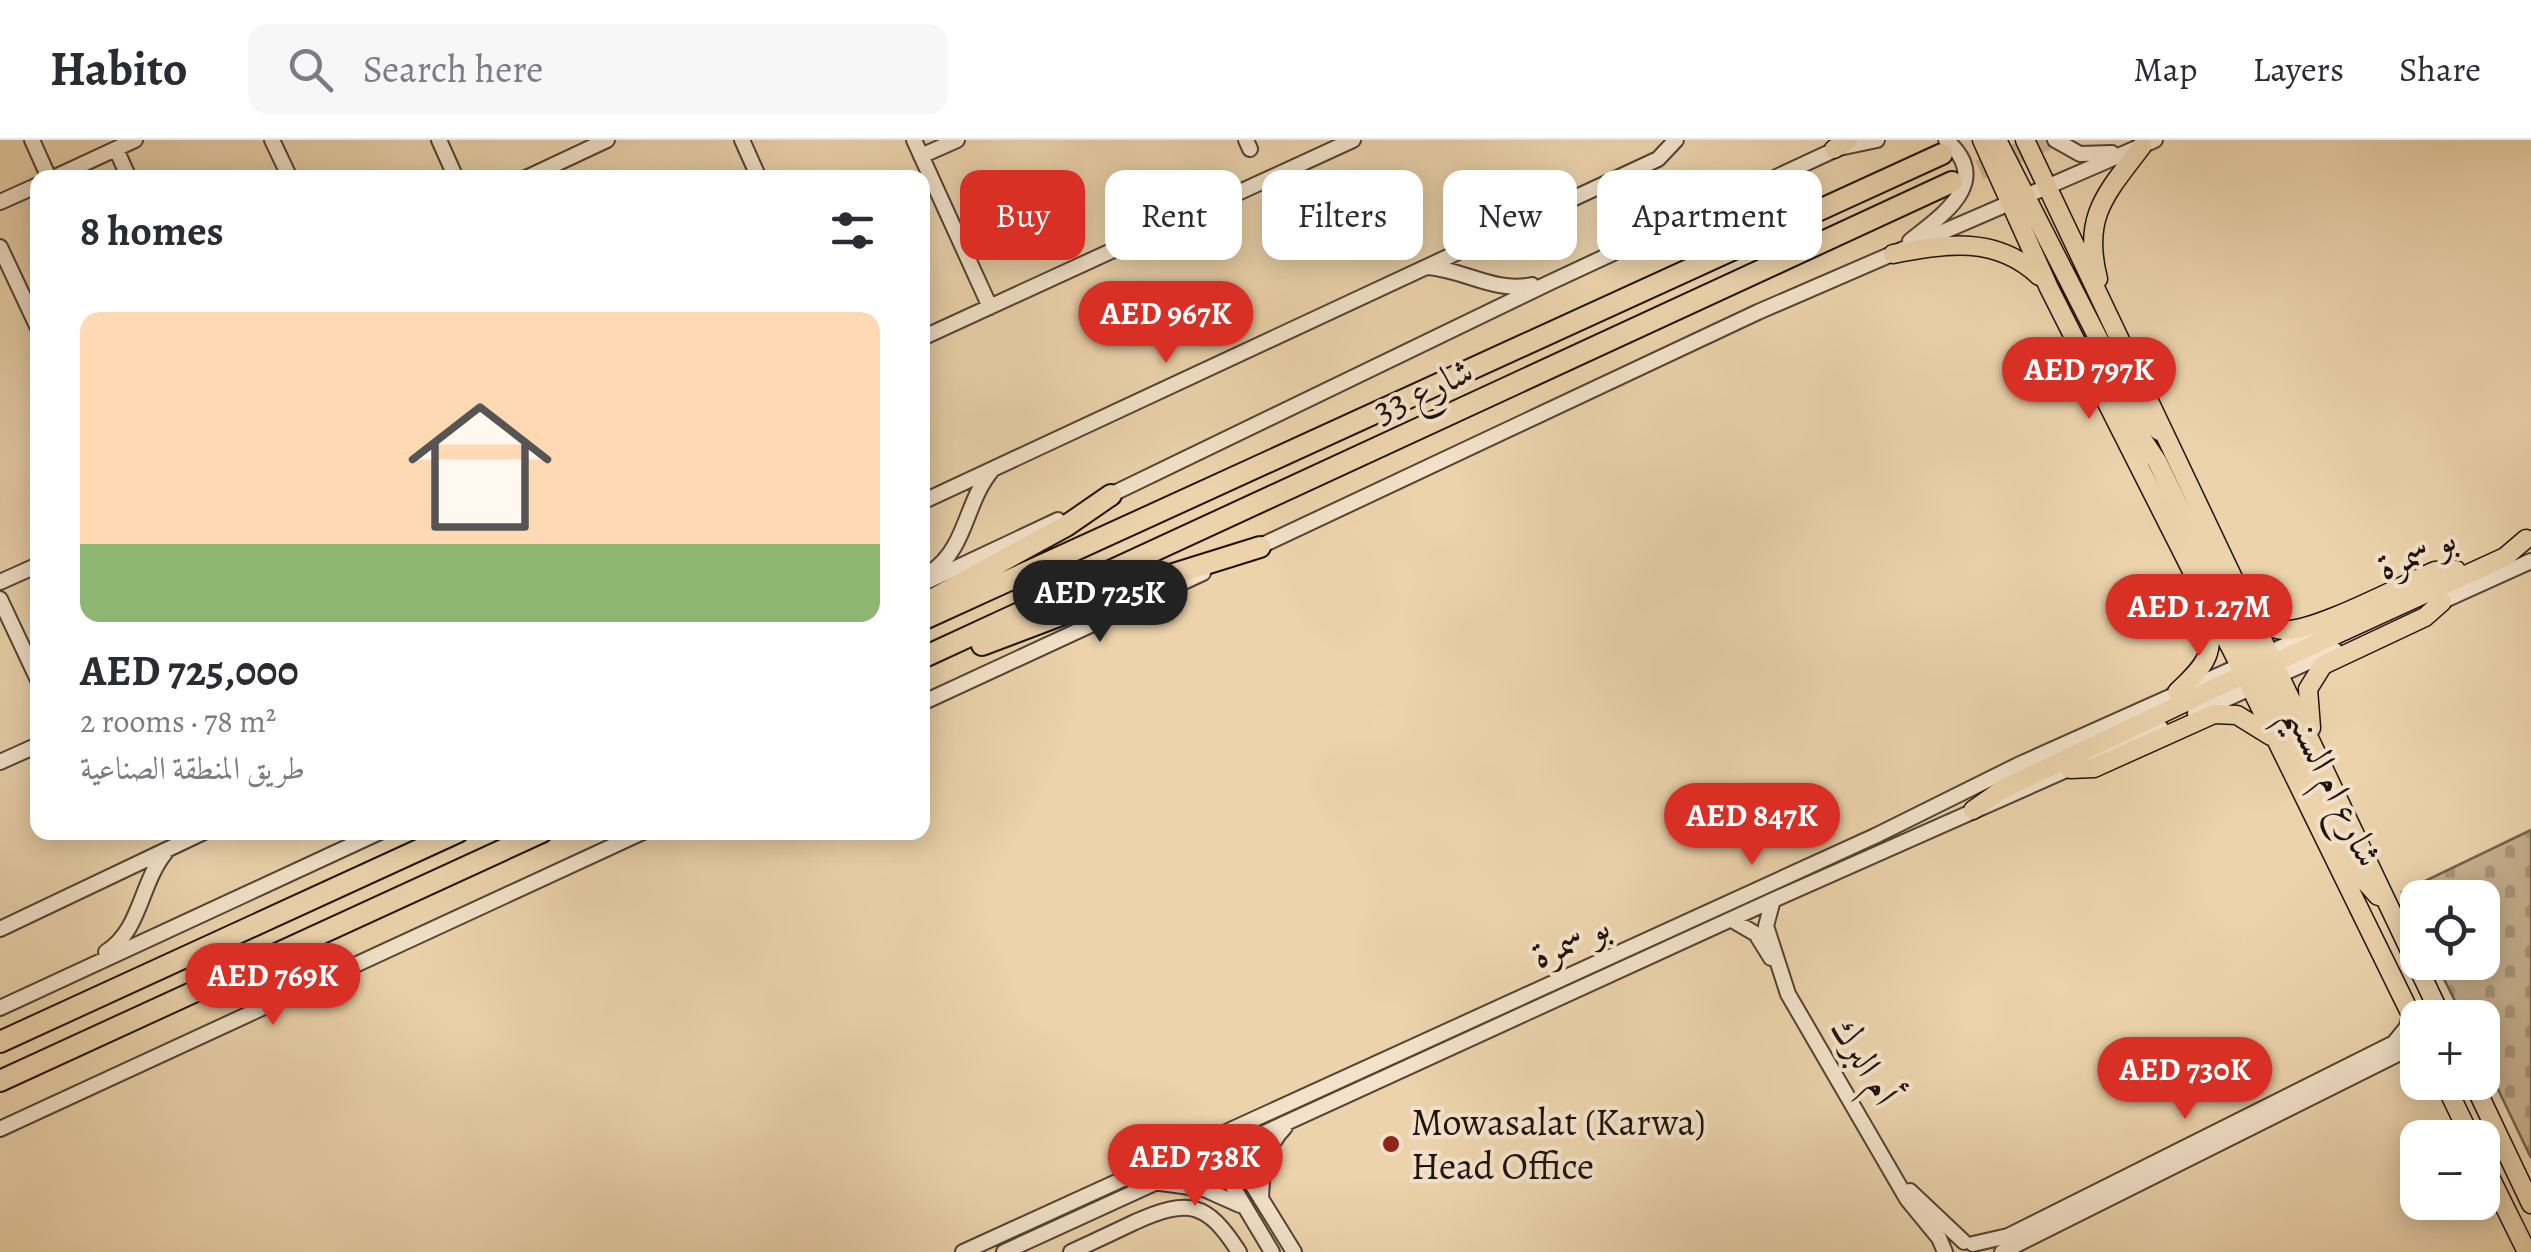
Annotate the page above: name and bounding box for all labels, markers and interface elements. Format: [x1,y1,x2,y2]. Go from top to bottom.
search box [248,24,948,114]
text: Habito [50,36,188,102]
icon: search [283,42,338,97]
text: Search here [363,43,543,95]
text: Map [2133,45,2197,93]
text: Layers [2252,45,2344,93]
text: Share [2399,45,2481,93]
chip: Buy [960,170,1085,260]
chip: Rent [1105,170,1242,260]
chip: Filters [1262,170,1423,260]
chip: New [1443,170,1577,260]
chip: Apartment [1597,170,1822,260]
text: 8 homes [80,202,224,259]
icon: filters [825,203,880,258]
pin: AED 967K [1063,281,1269,366]
text: AED 967K [1100,291,1232,335]
pin: AED 797K [1986,337,2192,422]
street label: شارع 33 [1364,344,1484,440]
text: AED 797K [2024,347,2154,391]
icon: home [390,377,570,557]
street label: بو سمرة [2368,512,2464,592]
pin: AED 725K [997,560,1203,645]
text: AED 725K [1035,570,1165,614]
pin: AED 1.27M [2085,574,2313,659]
text: AED 1.27M [2127,584,2271,628]
text: AED 725,000 [80,642,299,699]
street label: شارع ام السنيم [2262,697,2395,881]
text: 2 rooms · 78 m² [80,699,276,743]
text: طريق المنطقة الصناعية [80,746,305,790]
pin: AED 847K [1649,783,1855,868]
text: AED 847K [1686,793,1818,837]
map controls [2400,880,2500,1220]
button: locate [2400,880,2500,980]
street label: بو سمرة [1522,899,1618,981]
pin: AED 769K [170,943,376,1028]
text: AED 769K [207,953,339,997]
button: + [2400,1000,2500,1100]
street label: أم البرك [1812,1007,1912,1119]
pin: AED 730K [2082,1037,2288,1122]
text: AED 730K [2119,1047,2251,1091]
place label: Mowasalat (Karwa) Head Office [1411,1096,1706,1192]
button: − [2400,1120,2500,1220]
pin: AED 738K [1092,1124,1298,1209]
marker: Mowasalat (Karwa) Head Office [1380,1133,1402,1155]
text: AED 738K [1130,1134,1260,1178]

